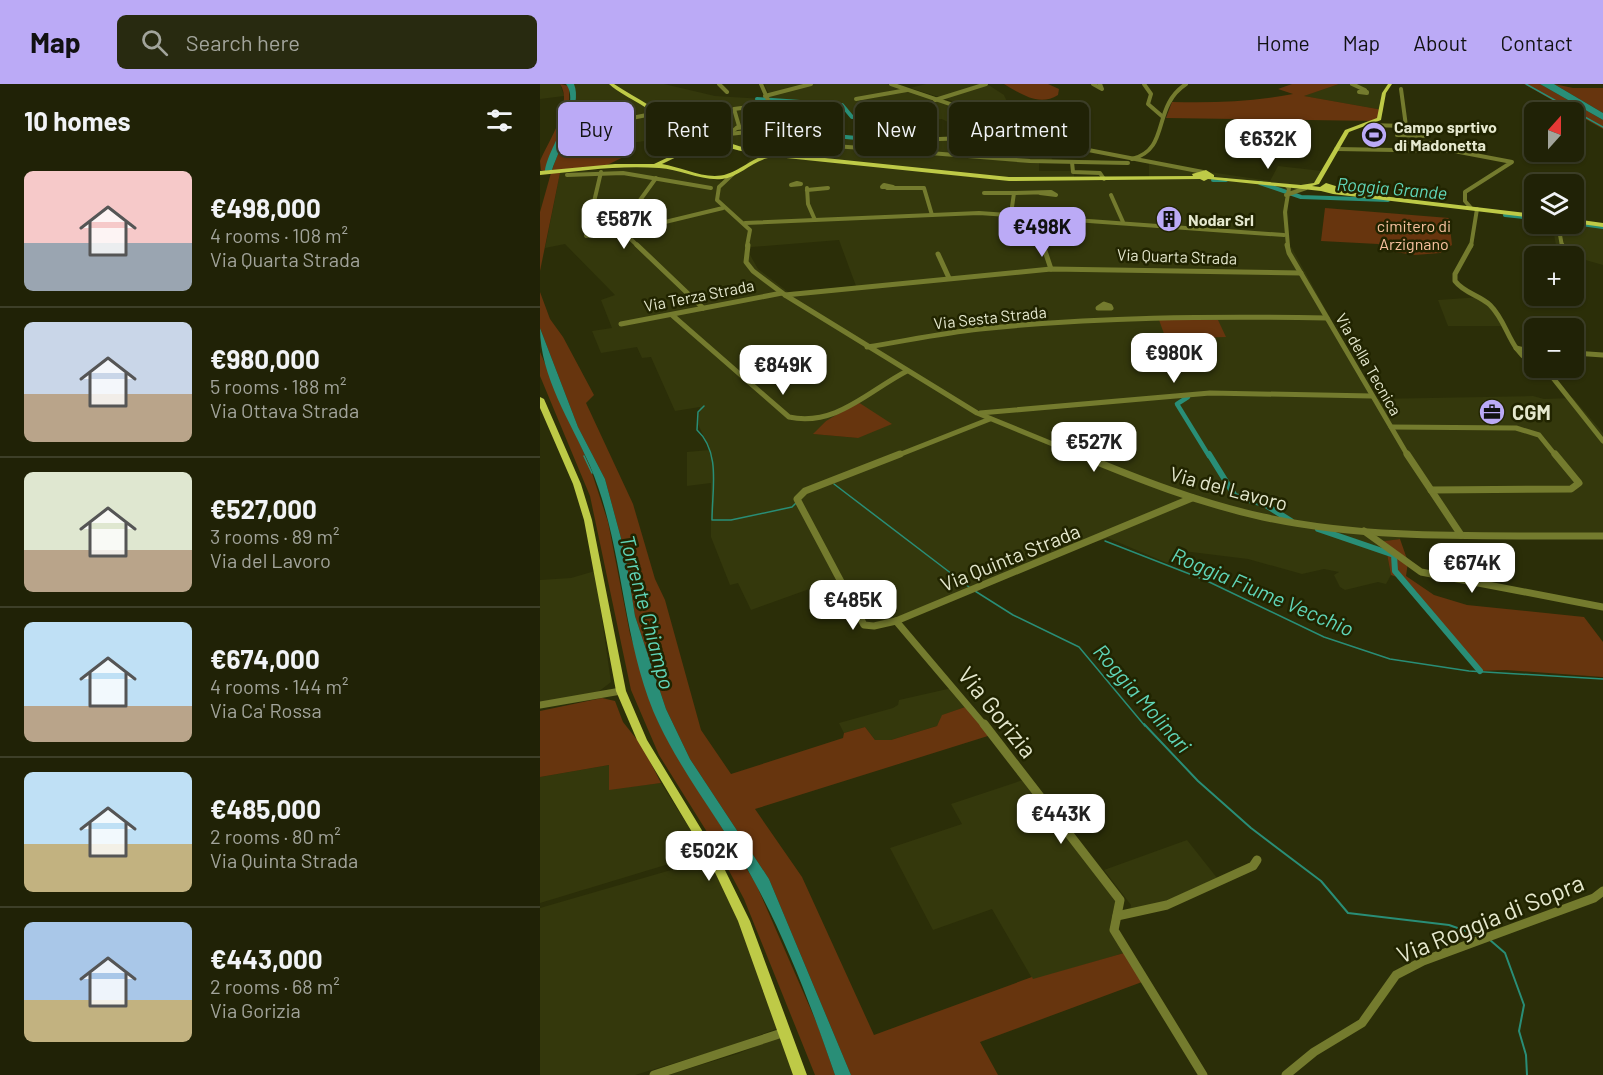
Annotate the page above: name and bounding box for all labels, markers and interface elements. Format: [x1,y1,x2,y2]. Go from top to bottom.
search box [117,15,537,69]
text: Map [30,25,81,59]
icon: search [138,26,171,59]
text: Search here [186,29,300,55]
text: Home [1256,30,1310,55]
text: Map [1343,30,1380,55]
text: About [1413,30,1468,55]
text: Contact [1501,30,1573,55]
chip: Buy [558,102,634,156]
chip: Rent [646,102,731,156]
chip: Filters [743,102,843,156]
chip: New [855,102,937,156]
chip: Apartment [949,102,1089,156]
north arrow [1524,102,1584,162]
map controls [1524,102,1584,378]
icon: filters [483,104,516,137]
text: 10 homes [24,105,131,136]
place label: Campo sprtivo di Madonetta [1394,117,1497,154]
pin: €632K [1226,119,1310,170]
sports icon: Campo sprtivo di Madonetta [1359,120,1389,150]
text: €632K [1239,126,1297,150]
water label: Roggia Grande [1336,172,1448,204]
button: layers [1524,174,1584,234]
text: €498,000 [210,192,321,223]
icon: home [72,195,144,267]
pin: €587K [582,199,666,250]
building icon: Nodar Srl [1154,204,1184,234]
text: €587K [596,206,652,230]
pin: €498K [1000,207,1084,258]
place label: Nodar Srl [1188,210,1254,229]
text: €498K [1013,214,1071,238]
park label: cimitero di Arzignano [1377,216,1451,253]
text: 4 rooms · 108 m² [210,223,348,247]
street label: Via Quarta Strada [1117,244,1237,268]
button: + [1524,246,1584,306]
text: Via Quarta Strada [210,247,360,271]
street label: Via Terza Strada [642,275,756,315]
street label: Via Sesta Strada [933,302,1047,332]
street label: Via della Tecnica [1332,309,1406,419]
button: − [1524,318,1584,378]
pin: €980K [1132,333,1216,384]
text: €980K [1145,340,1203,364]
text: €980,000 [210,343,320,374]
pin: €849K [741,345,825,396]
icon: home [72,346,144,418]
text: €849K [754,352,812,376]
text: 5 rooms · 188 m² [210,374,347,398]
office icon: CGM [1477,397,1507,427]
text: Via Ottava Strada [210,398,359,422]
place label: CGM [1512,400,1551,424]
pin: €527K [1052,422,1136,473]
text: €527K [1065,429,1123,453]
street label: Via del Lavoro [1168,461,1290,515]
text: €527,000 [210,493,317,524]
icon: home [72,496,144,568]
street label: Via Quinta Strada [937,518,1083,596]
text: 3 rooms · 89 m² [210,524,340,548]
water label: Torrente Chiampo [615,532,681,692]
water label: Roggia Fiume Vecchio [1168,541,1358,641]
pin: €674K [1430,543,1514,594]
text: Via del Lavoro [210,548,331,572]
text: €674K [1443,550,1501,574]
pin: €485K [811,580,895,631]
text: €485K [824,587,882,611]
water label: Roggia Molinari [1089,638,1198,758]
text: €674,000 [210,643,320,674]
icon: home [72,646,144,718]
street label: Via Gorizia [952,661,1044,763]
text: 4 rooms · 144 m² [210,674,348,698]
text: Via Ca' Rossa [210,698,322,722]
text: €485,000 [210,793,321,824]
pin: €443K [1019,794,1103,845]
icon: home [72,796,144,868]
text: €443K [1031,801,1091,825]
text: 2 rooms · 80 m² [210,824,341,848]
pin: €502K [667,831,751,882]
text: €502K [680,838,738,862]
text: Via Quinta Strada [210,848,358,872]
street label: Via Roggia di Sopra [1392,867,1588,969]
text: €443,000 [210,943,323,974]
icon: home [72,946,144,1018]
text: 2 rooms · 68 m² [210,974,340,998]
text: Via Gorizia [210,998,301,1022]

